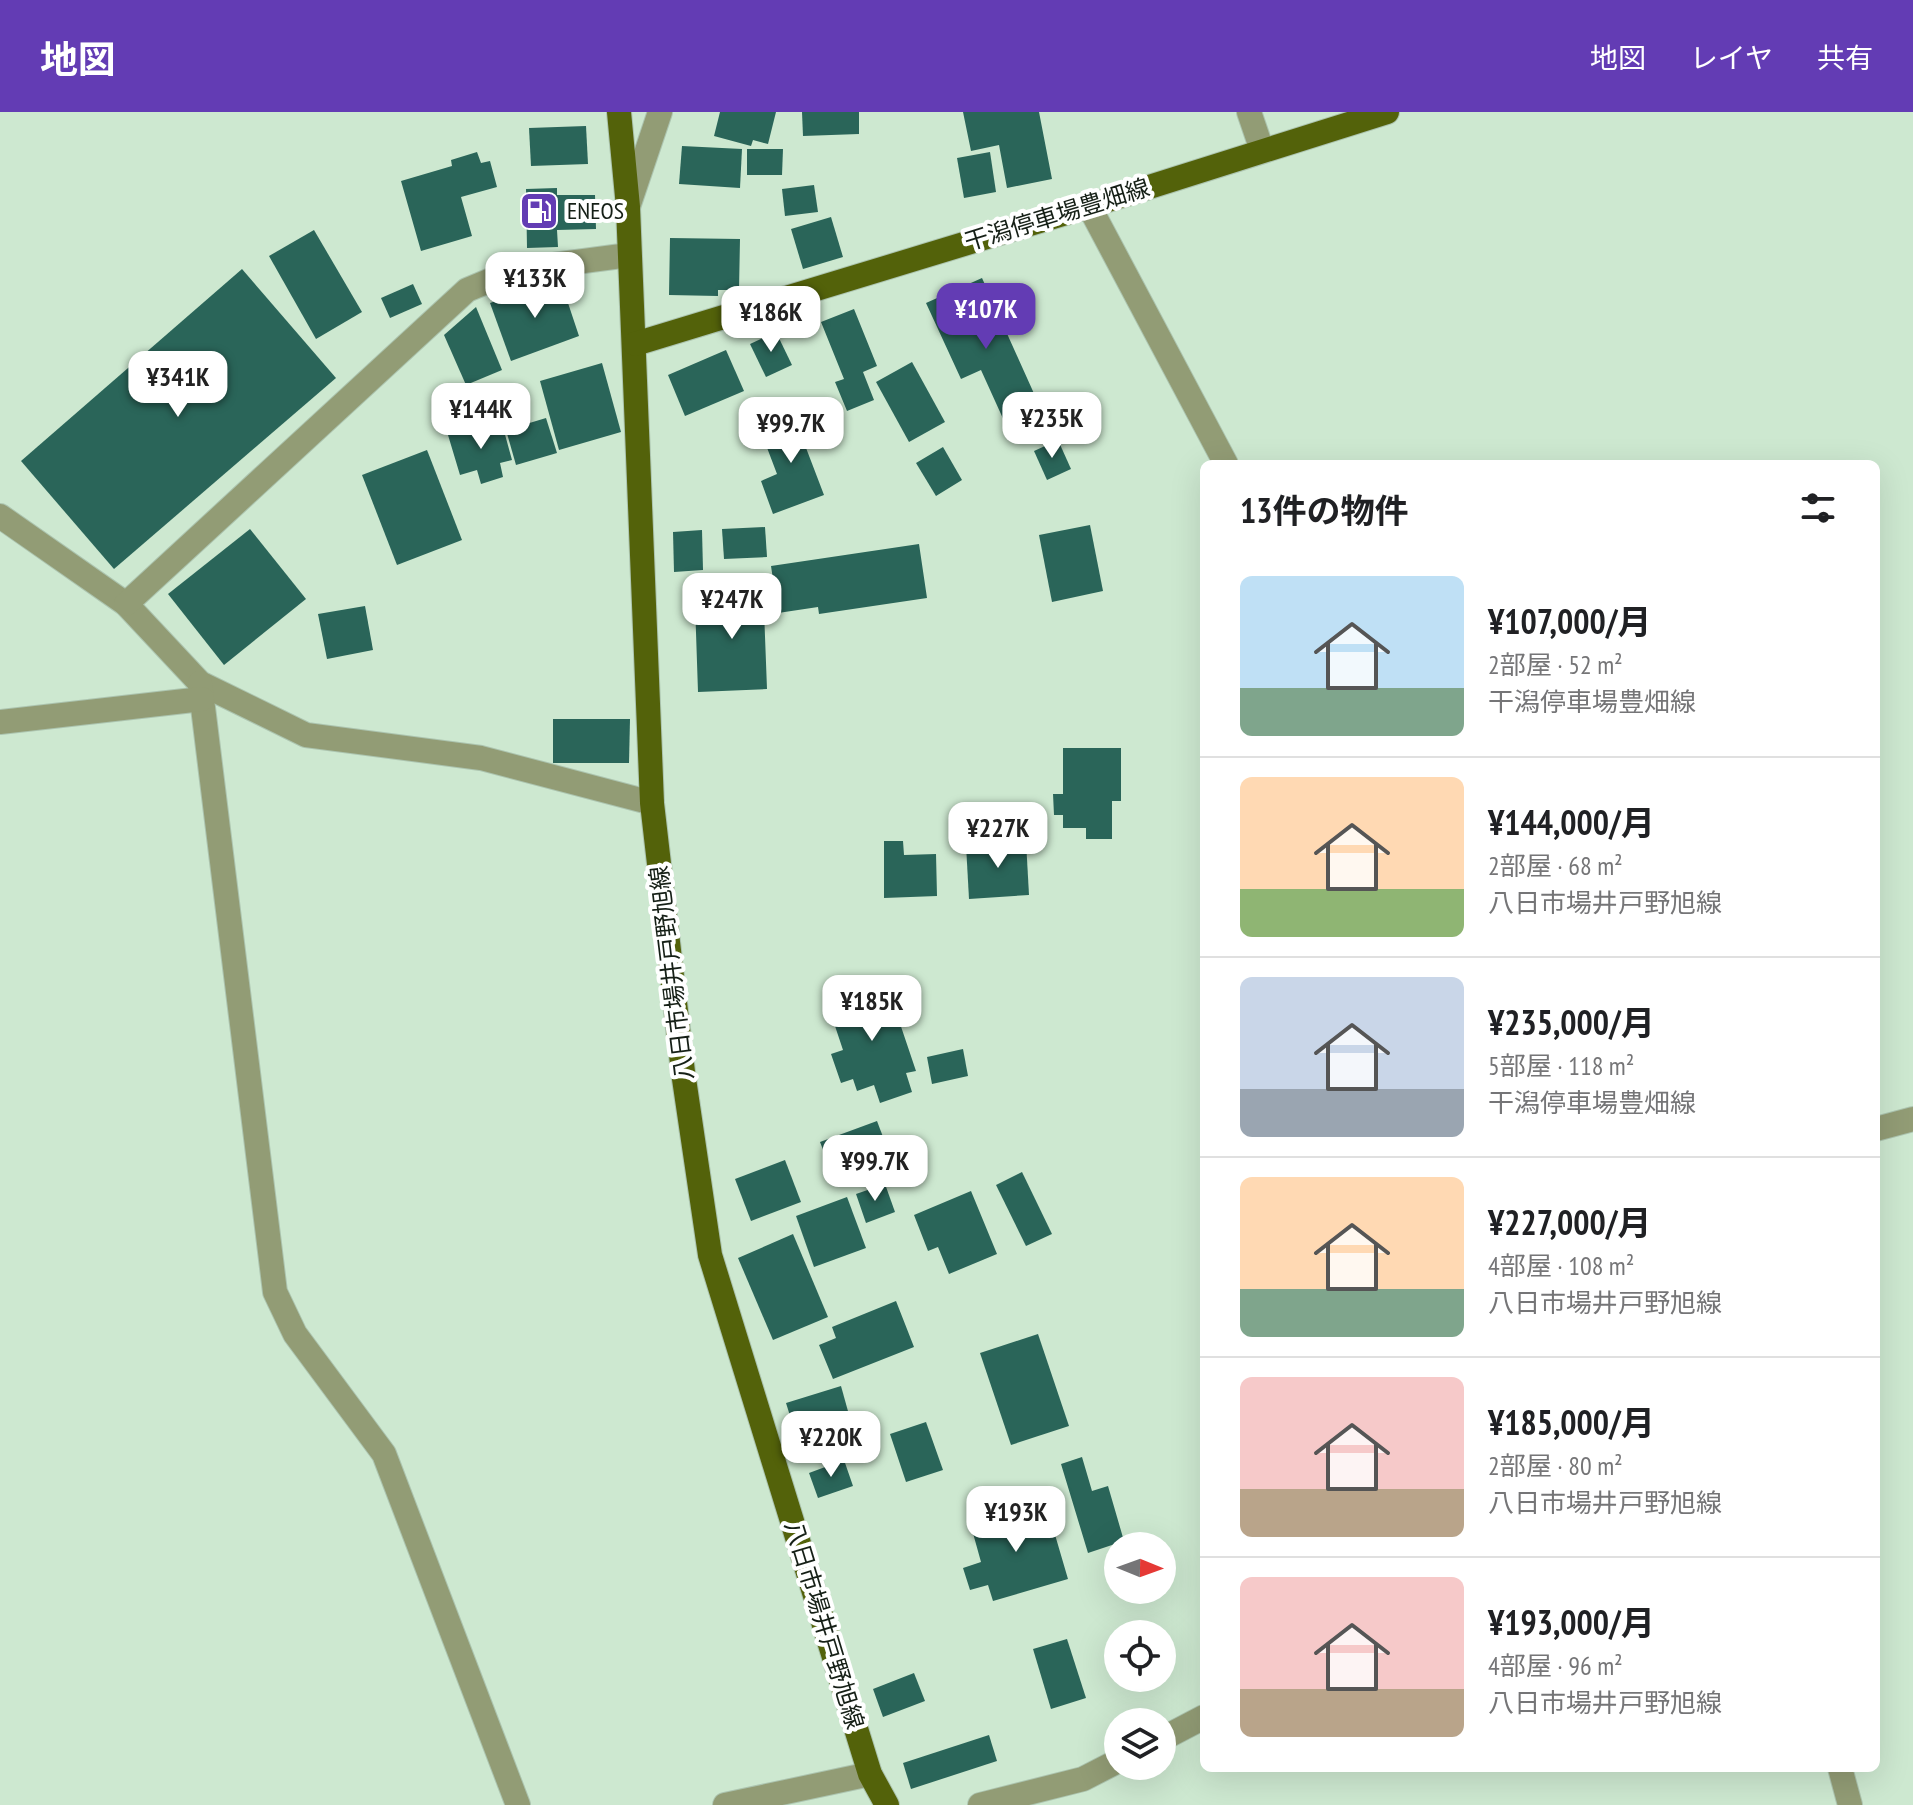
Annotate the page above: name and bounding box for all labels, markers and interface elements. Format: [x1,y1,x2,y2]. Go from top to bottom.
text: 地図 [40,34,116,83]
text: 地図 [1590,39,1646,76]
text: レイヤ [1690,39,1773,76]
text: 共有 [1817,39,1873,76]
street label: 干潟停車場豊畑線 [961,172,1153,257]
fuel station icon: ENEOS [518,190,560,232]
place label: ENEOS [567,195,624,226]
pin: ¥133K [479,252,591,320]
text: ¥133K [503,261,567,294]
pin: ¥107K [930,283,1042,351]
pin: ¥186K [715,286,827,354]
text: ¥107K [954,292,1018,325]
text: ¥186K [739,295,803,328]
pin: ¥341K [122,351,234,419]
text: ¥341K [146,360,210,393]
pin: ¥144K [425,383,537,451]
text: ¥144K [449,392,513,425]
pin: ¥235K [996,392,1108,460]
pin: ¥99.7K [726,397,856,465]
text: ¥235K [1020,401,1084,434]
text: ¥99.7K [757,406,825,439]
icon: filters [1796,486,1840,530]
text: 13件の物件 [1240,488,1409,532]
pin: ¥247K [676,573,788,641]
text: ¥247K [700,582,764,615]
text: ¥107,000/月 [1488,599,1652,643]
icon: home [1304,608,1400,704]
text: 2部屋 · 52 m² [1488,648,1623,681]
text: 干潟停車場豊畑線 [1488,685,1696,718]
text: ¥144,000/月 [1488,800,1655,844]
pin: ¥227K [942,802,1054,870]
icon: home [1304,809,1400,905]
text: ¥227K [966,811,1030,844]
text: 2部屋 · 68 m² [1488,849,1623,882]
street label: 八日市場井戸野旭線 [643,864,700,1082]
text: 八日市場井戸野旭線 [1488,886,1722,919]
pin: ¥185K [816,975,928,1043]
text: ¥185K [840,984,904,1017]
text: ¥235,000/月 [1488,1000,1655,1044]
icon: home [1304,1009,1400,1105]
text: 5部屋 · 118 m² [1488,1049,1634,1082]
text: 干潟停車場豊畑線 [1488,1086,1696,1119]
pin: ¥99.7K [810,1135,940,1203]
text: ¥99.7K [841,1144,909,1177]
text: ¥227,000/月 [1488,1200,1652,1244]
icon: home [1304,1209,1400,1305]
text: 4部屋 · 108 m² [1488,1249,1634,1282]
text: 八日市場井戸野旭線 [1488,1286,1722,1319]
text: ¥185,000/月 [1488,1400,1655,1444]
icon: home [1304,1409,1400,1505]
pin: ¥220K [775,1411,887,1479]
text: ¥220K [799,1420,863,1453]
text: 2部屋 · 80 m² [1488,1449,1623,1482]
pin: ¥193K [960,1486,1072,1554]
text: 八日市場井戸野旭線 [1488,1486,1722,1519]
text: ¥193K [984,1495,1048,1528]
street label: 八日市場井戸野旭線 [778,1517,871,1733]
north arrow [1104,1532,1176,1604]
map controls [1104,1532,1176,1780]
text: ¥193,000/月 [1488,1600,1655,1644]
icon: home [1304,1609,1400,1705]
button: locate [1104,1620,1176,1692]
text: 4部屋 · 96 m² [1488,1649,1623,1682]
text: 八日市場井戸野旭線 [1488,1686,1722,1719]
button: layers [1104,1708,1176,1780]

